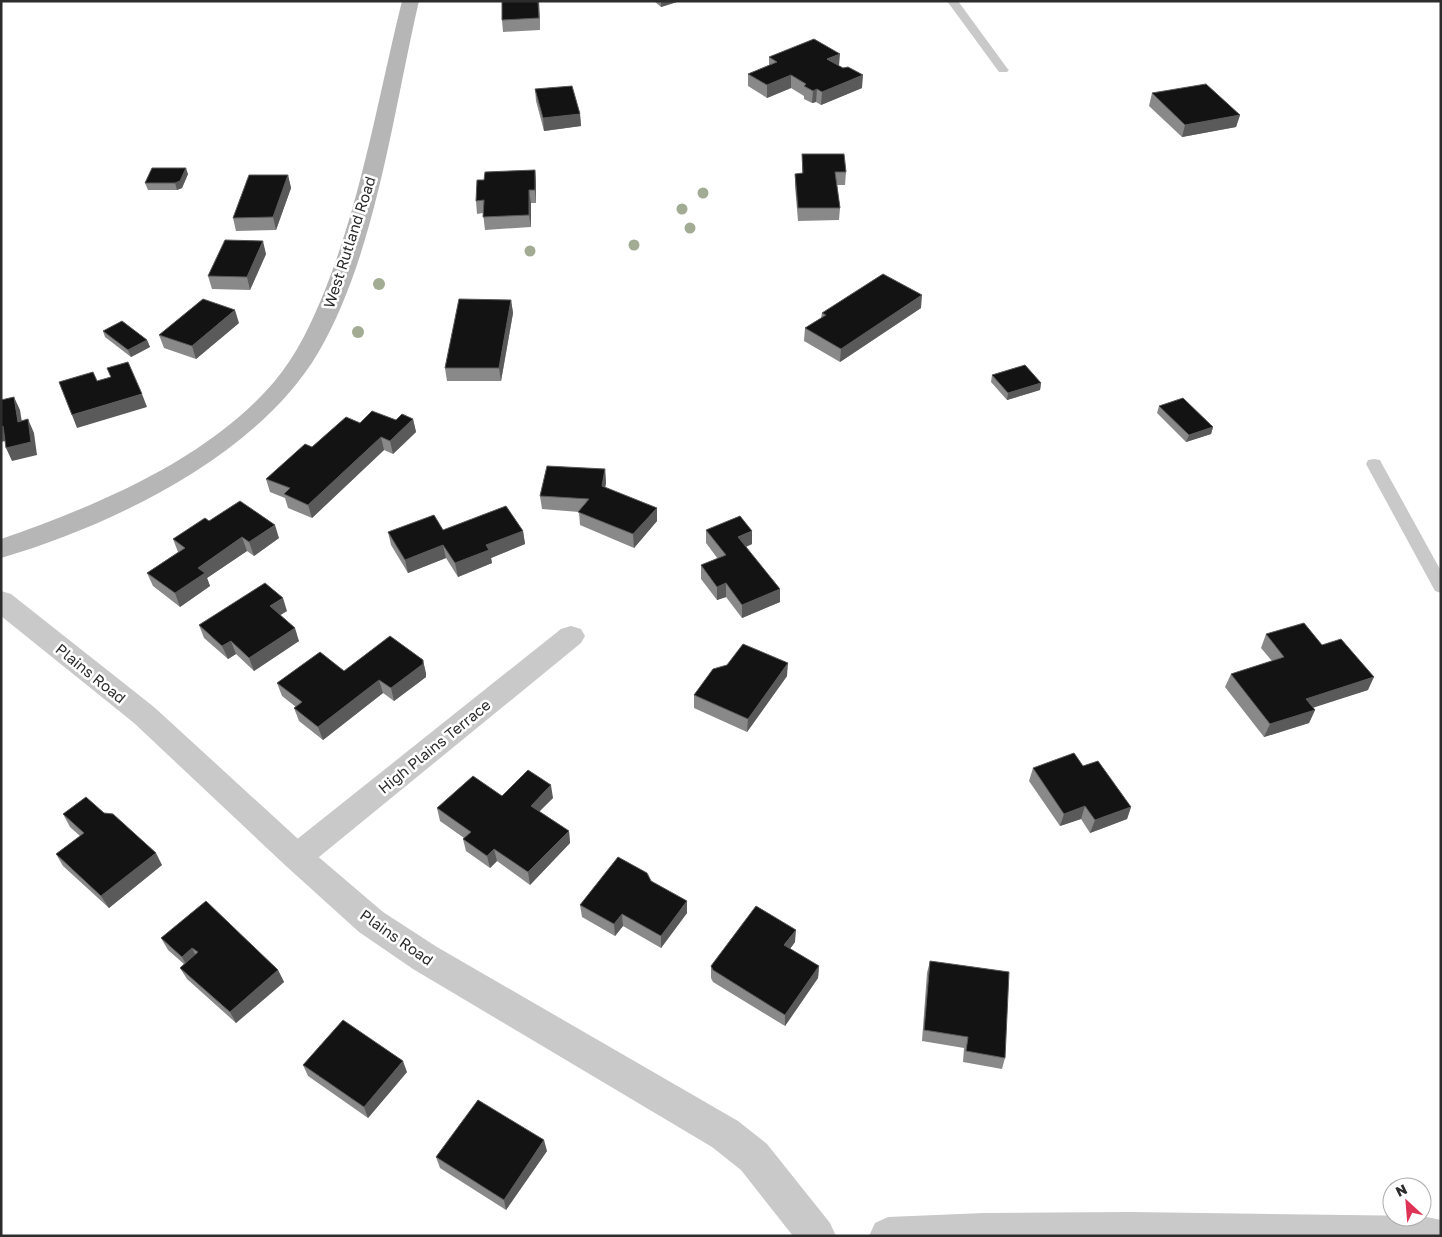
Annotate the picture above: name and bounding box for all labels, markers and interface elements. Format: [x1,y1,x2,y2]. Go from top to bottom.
street label: West Rutland Road [319,174,379,310]
street label: Plains Road [52,639,130,707]
street label: High Plains Terrace [374,695,494,797]
street label: Plains Road [357,905,437,969]
north arrow [1382,1177,1432,1227]
text: N [1393,1180,1410,1200]

